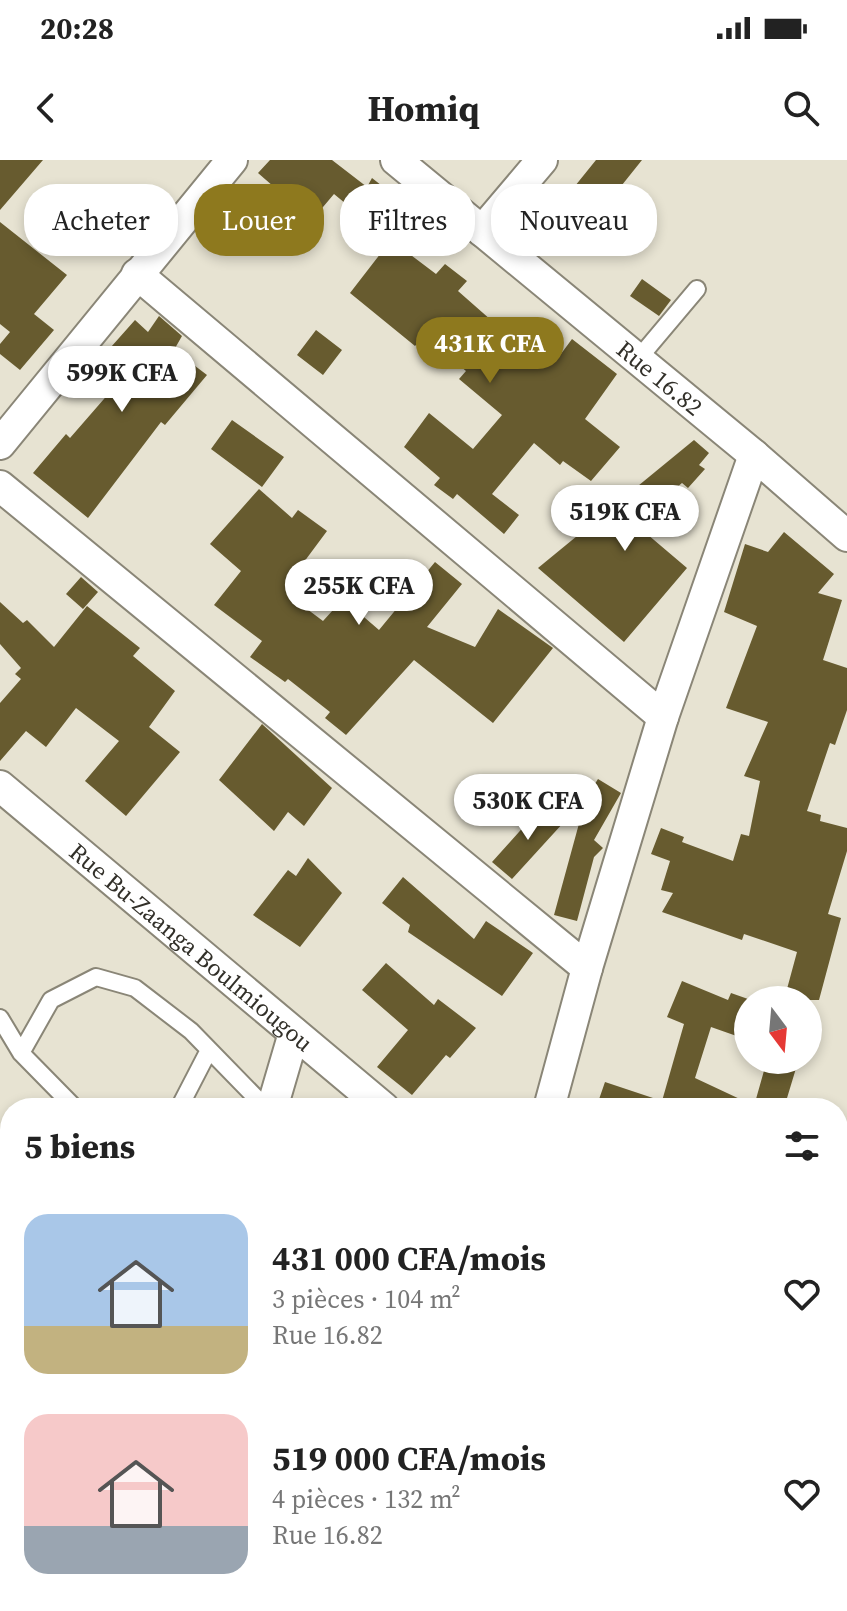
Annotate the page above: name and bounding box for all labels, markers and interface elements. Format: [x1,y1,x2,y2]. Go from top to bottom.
text: 20:28 [40,8,114,49]
text: Homiq [368,84,479,133]
icon: back [24,86,68,130]
icon: search [779,86,823,130]
chip: Acheter [24,184,178,256]
chip: Louer [194,184,324,256]
chip: Filtres [340,184,475,256]
chip: Nouveau [491,184,657,256]
pin: 431K CFA [407,317,573,385]
text: 431K CFA [434,325,546,361]
street label: Rue 16.82 [610,332,710,423]
pin: 599K CFA [39,346,205,414]
text: 599K CFA [66,354,178,390]
pin: 519K CFA [542,485,708,553]
text: 519K CFA [569,493,681,529]
pin: 255K CFA [276,559,442,627]
text: 255K CFA [303,567,415,603]
pin: 530K CFA [445,774,611,842]
text: 530K CFA [472,782,584,818]
street label: Rue Bu-Zaanga Boulmiougou [63,835,320,1058]
north arrow [734,986,822,1074]
map controls [734,986,822,1074]
text: 5 biens [24,1123,135,1169]
icon: filters [780,1124,824,1168]
text: 431 000 CFA/mois [272,1235,546,1281]
icon: home [88,1246,184,1342]
icon: heart [780,1272,824,1316]
text: 3 pièces · 104 m² [272,1281,461,1317]
text: Rue 16.82 [272,1317,383,1353]
text: 519 000 CFA/mois [272,1435,546,1481]
icon: home [88,1446,184,1542]
icon: heart [780,1472,824,1516]
text: 4 pièces · 132 m² [272,1481,461,1517]
text: Rue 16.82 [272,1517,383,1553]

